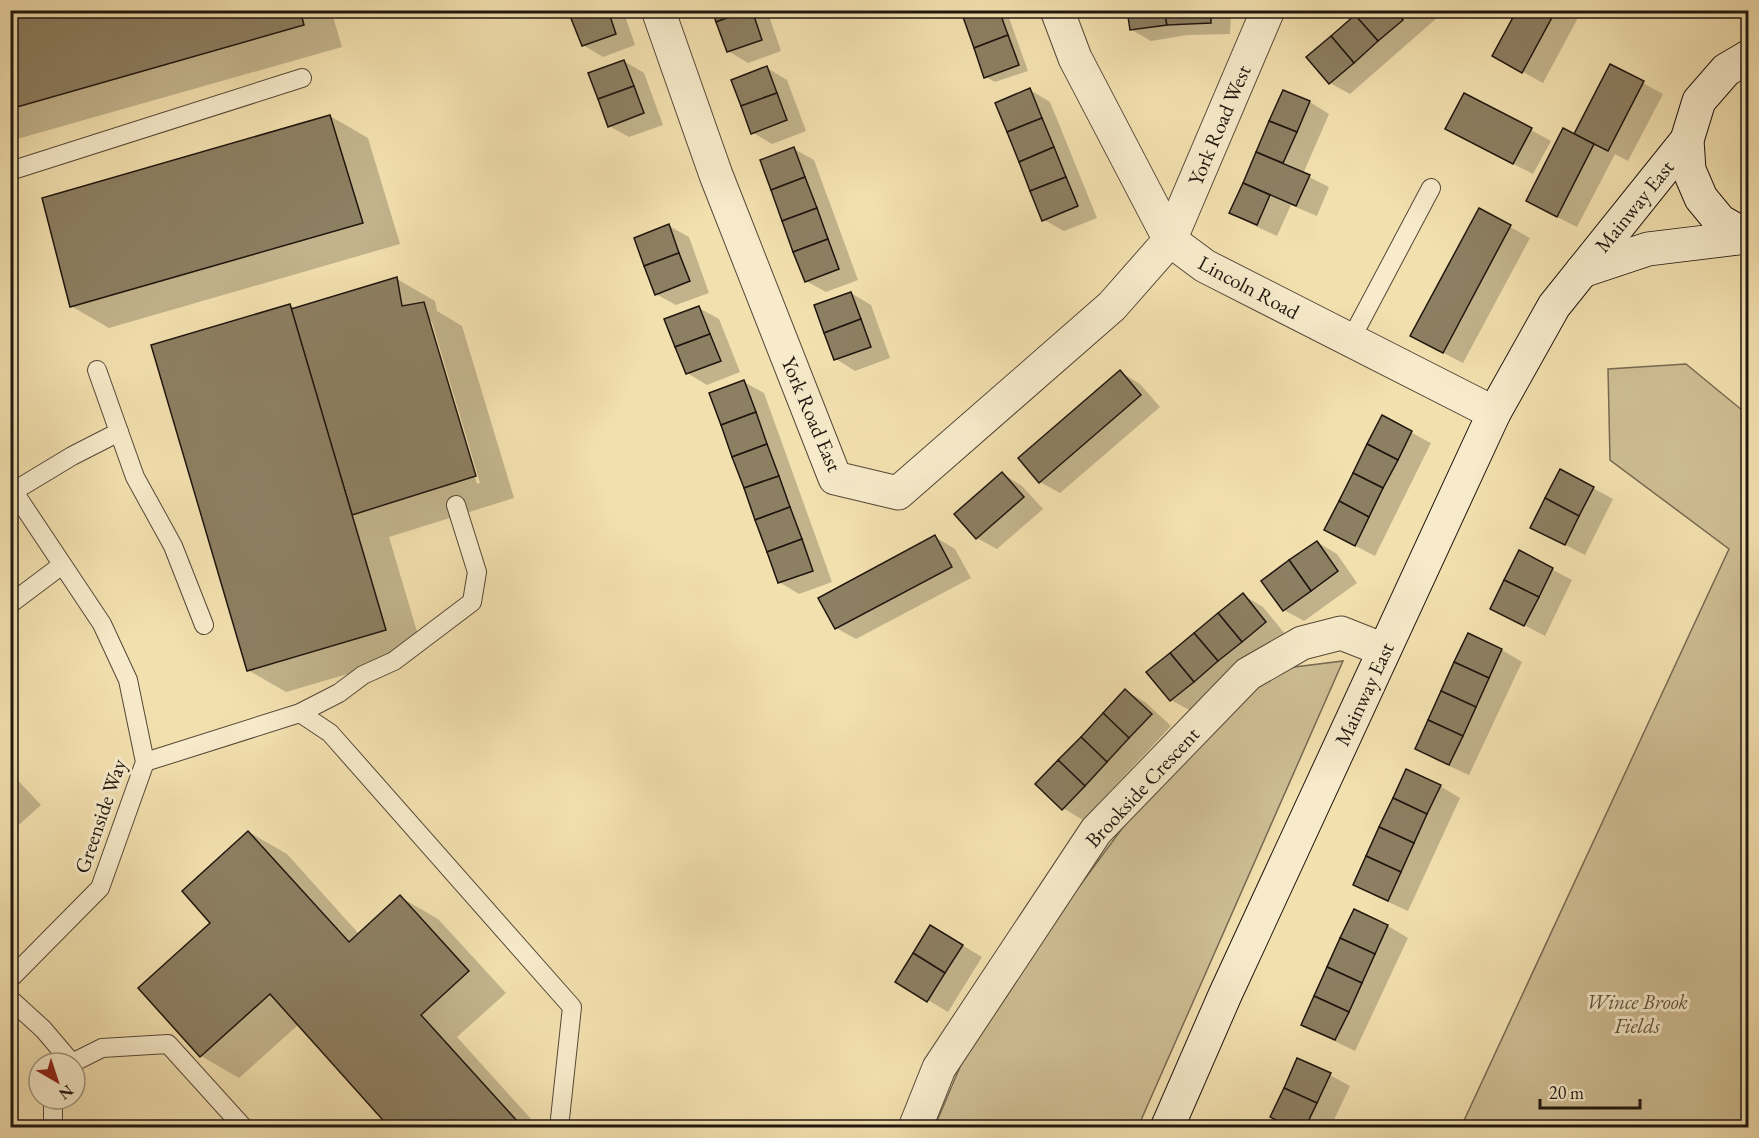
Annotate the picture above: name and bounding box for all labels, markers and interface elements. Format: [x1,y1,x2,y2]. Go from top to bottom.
street label: York Road West [1181,60,1257,189]
street label: Mainway East [1588,154,1680,258]
street label: Lincoln Road [1194,249,1305,325]
street label: York Road East [776,352,849,476]
street label: Mainway East [1328,637,1400,750]
street label: Brookside Crescent [1079,721,1205,853]
street label: Greenside Way [68,755,132,877]
park label: Wince Brook Fields [1586,988,1688,1039]
north arrow [27,1051,87,1111]
scale bar [1540,1072,1640,1110]
text: N [54,1080,78,1105]
text: 20 m [1549,1081,1584,1104]

